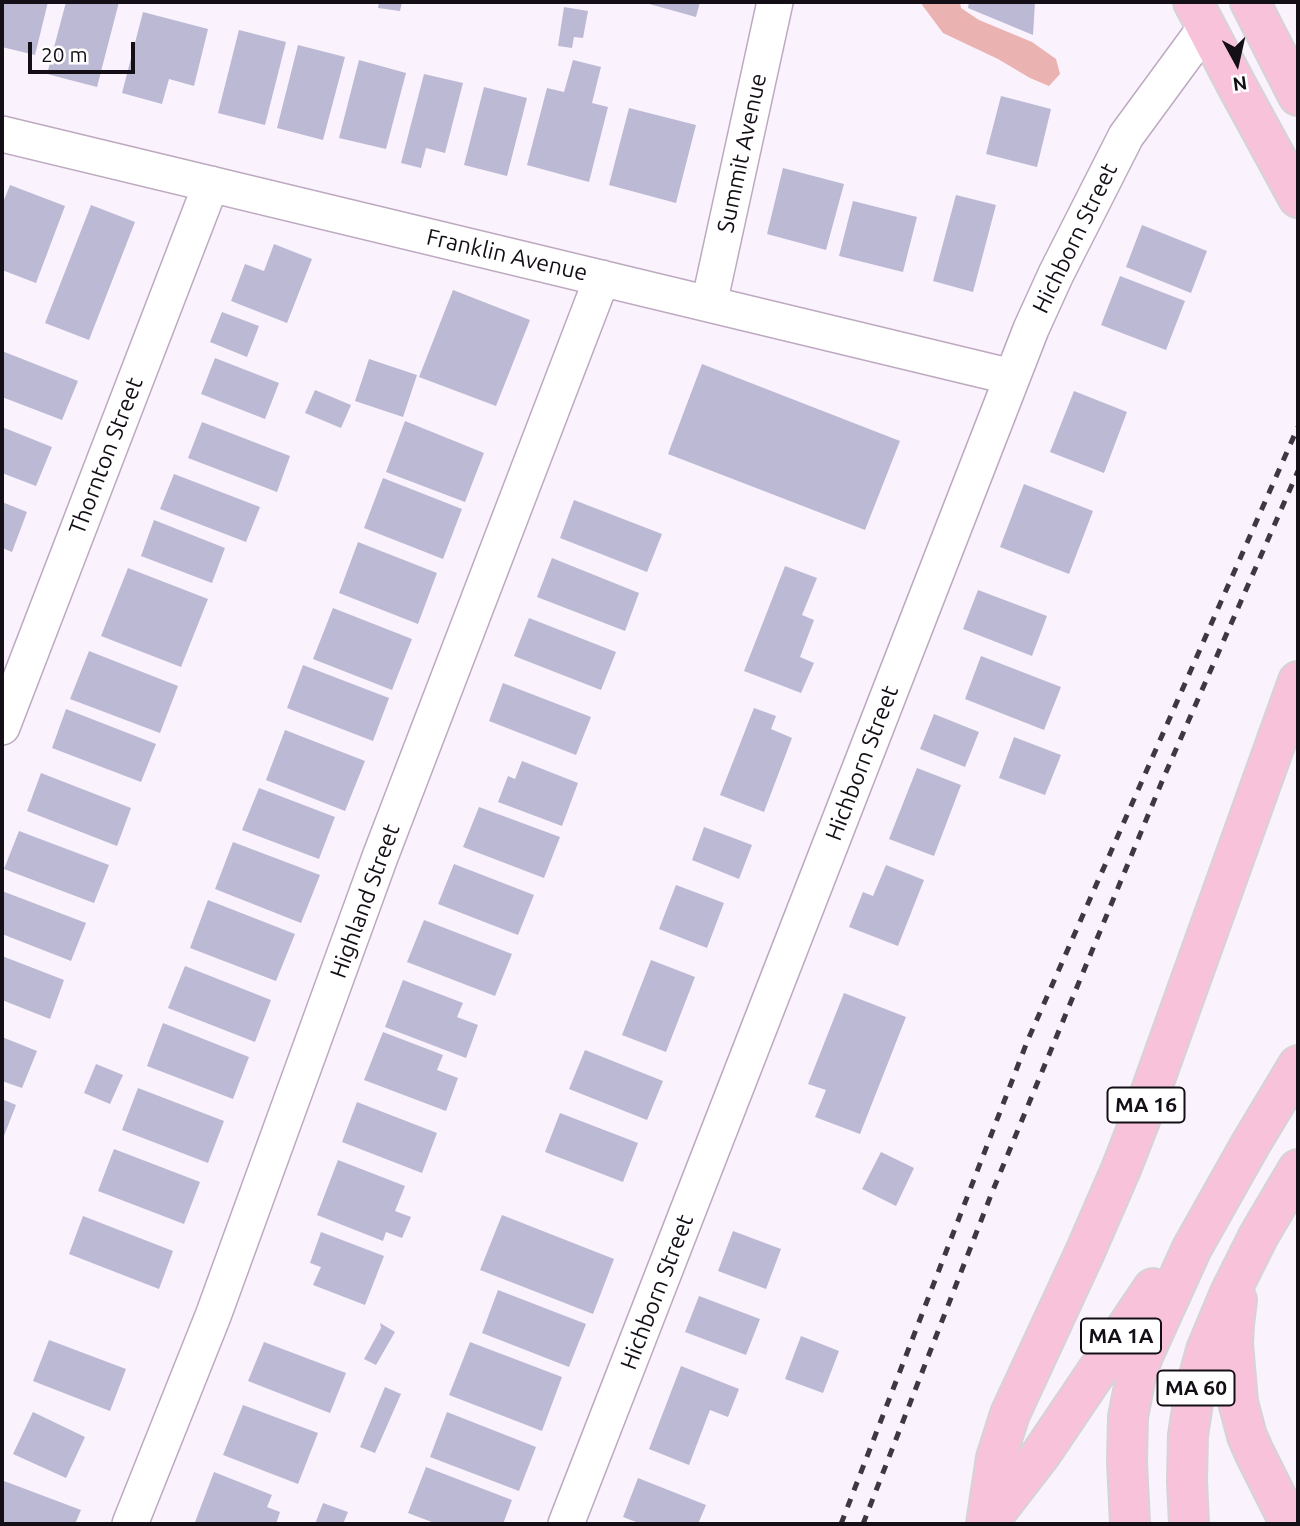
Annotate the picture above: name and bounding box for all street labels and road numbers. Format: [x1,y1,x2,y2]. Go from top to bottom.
street label: Summit Avenue [712,71,772,235]
street label: Hichborn Street [1027,158,1123,318]
street label: Franklin Avenue [424,223,590,287]
street label: Thornton Street [63,373,149,539]
street label: Hichborn Street [820,682,904,844]
street label: Highland Street [324,820,406,982]
road number: MA 16 [1108,1088,1184,1122]
street label: Hichborn Street [615,1211,699,1373]
road number: MA 1A [1081,1318,1161,1354]
road number: MA 60 [1158,1370,1234,1406]

